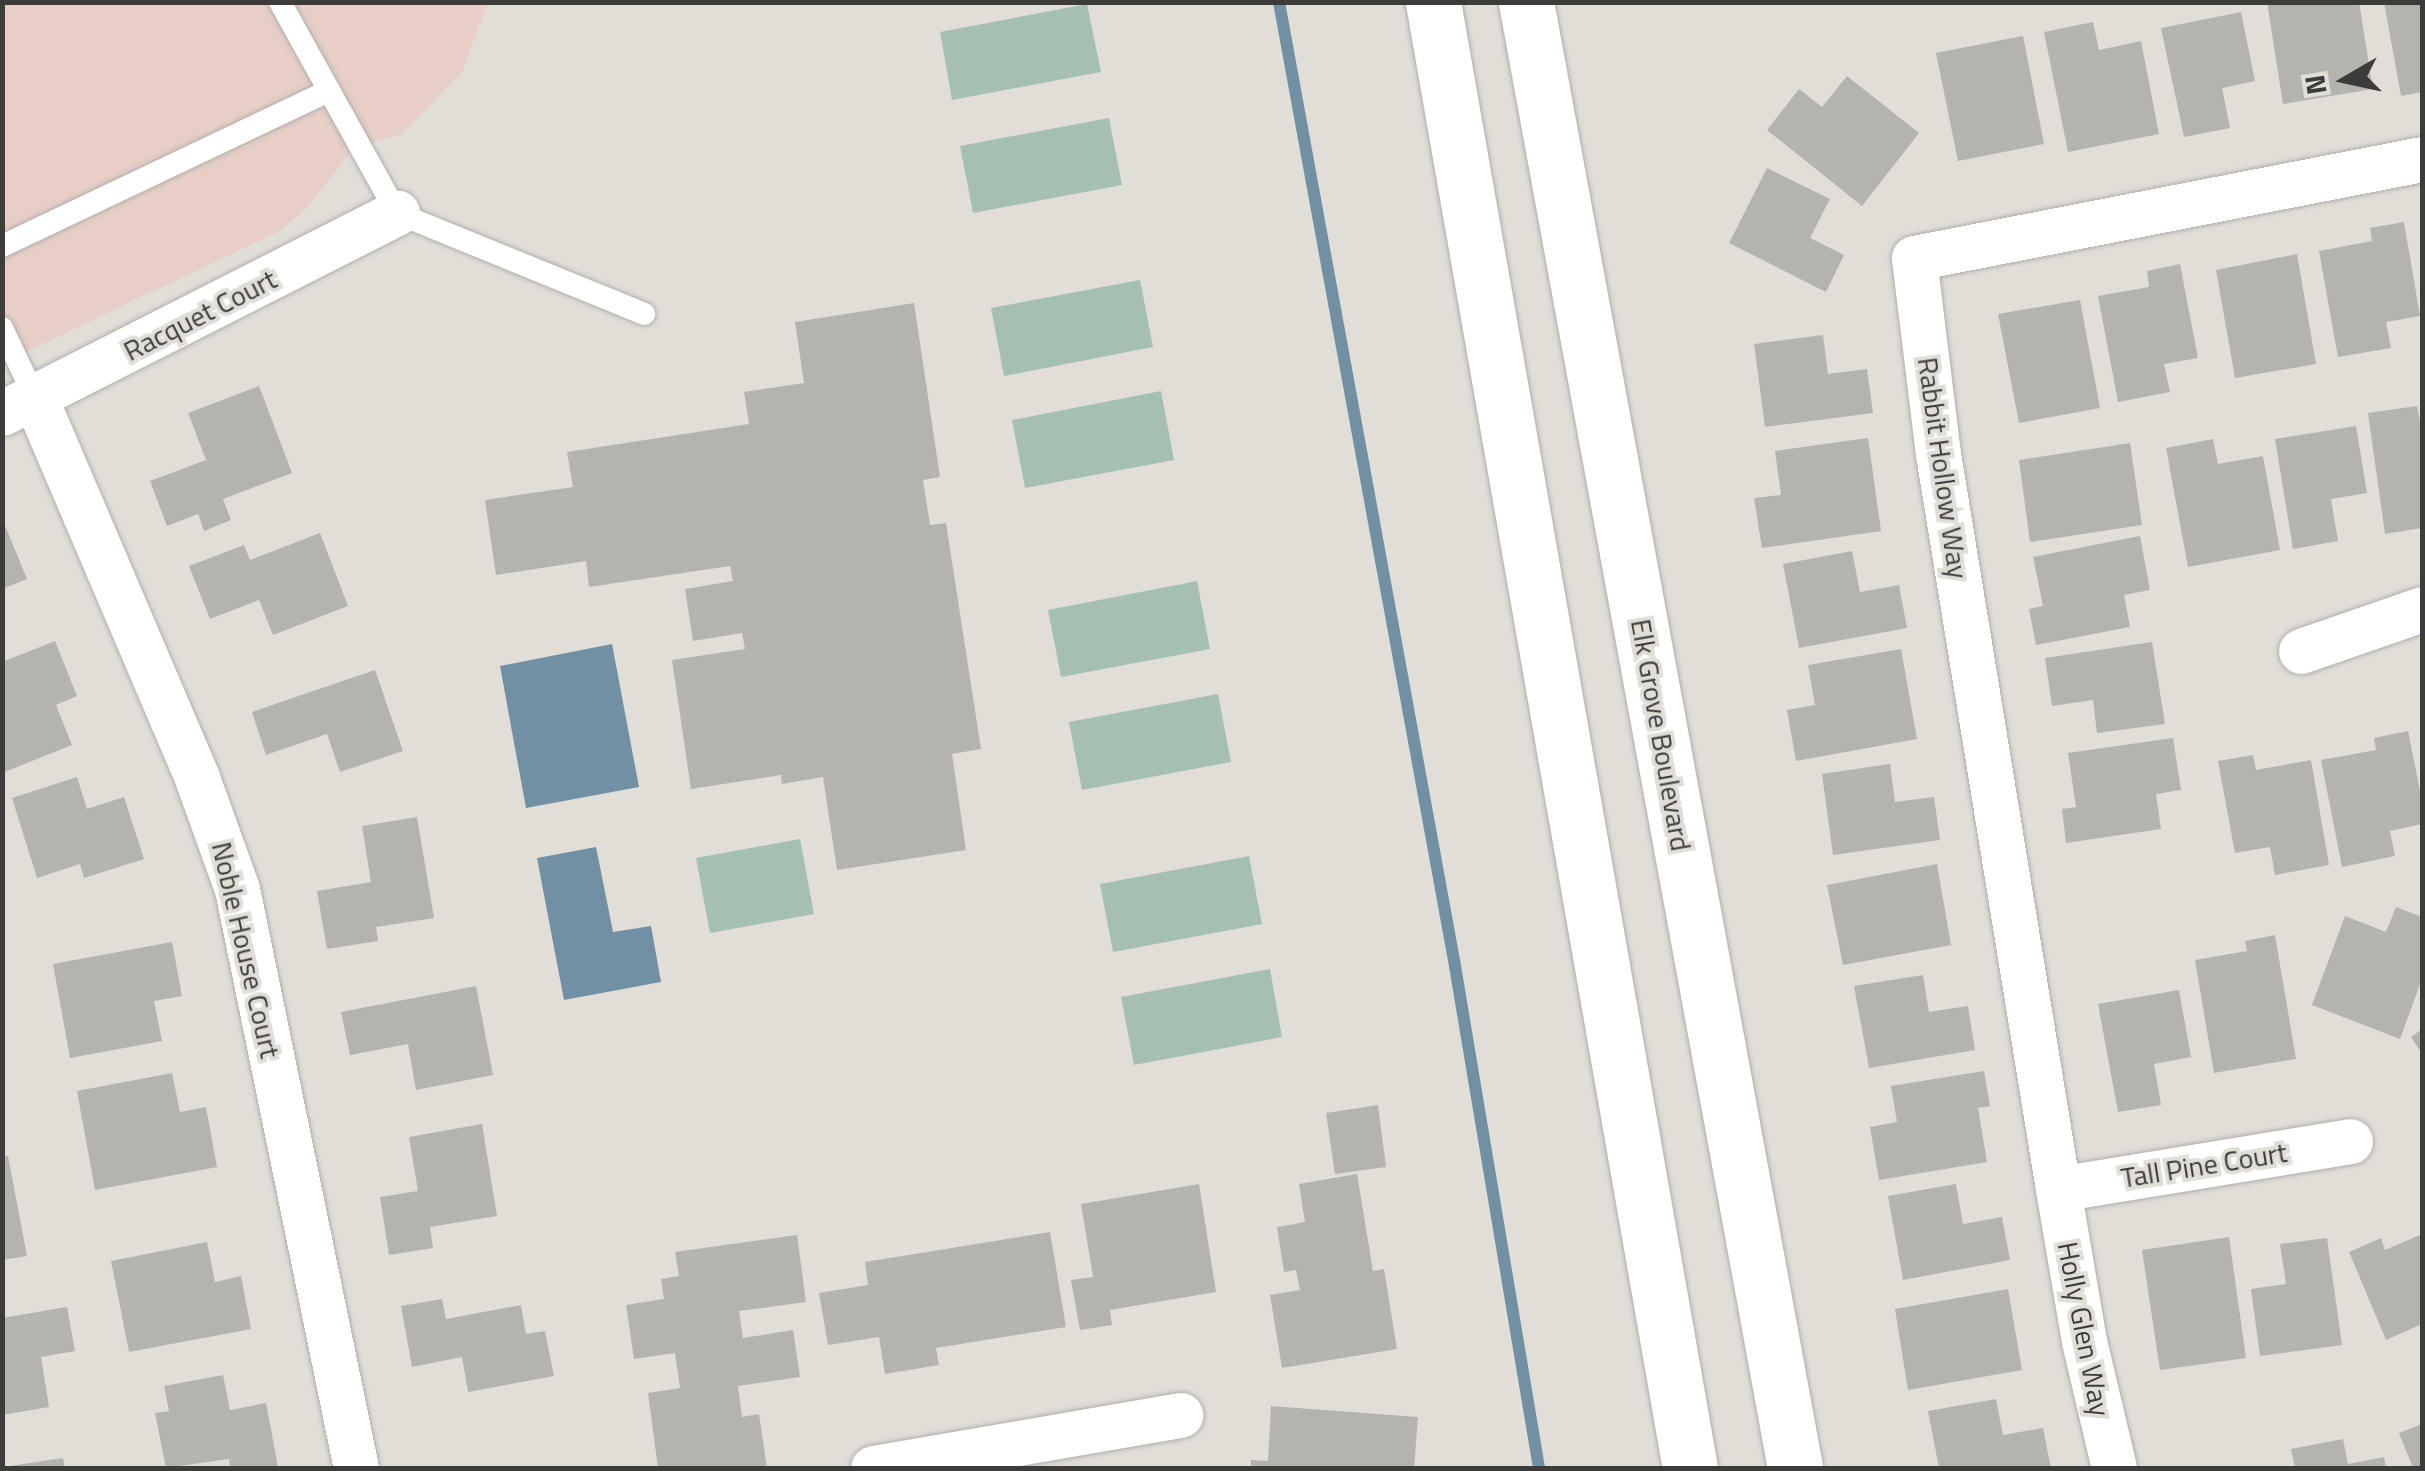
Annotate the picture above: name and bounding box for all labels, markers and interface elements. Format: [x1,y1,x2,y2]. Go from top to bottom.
north arrow [2295,30,2395,130]
text: N [2292,72,2338,98]
street label: Racquet Court [118,262,282,368]
street label: Rabbit Hollow Way [1911,355,1975,581]
street label: Elk Grove Boulevard [1624,616,1698,854]
street label: Noble House Court [205,839,287,1061]
street label: Tall Pine Court [2119,1135,2289,1195]
street label: Holly Glen Way [2051,1239,2117,1419]

